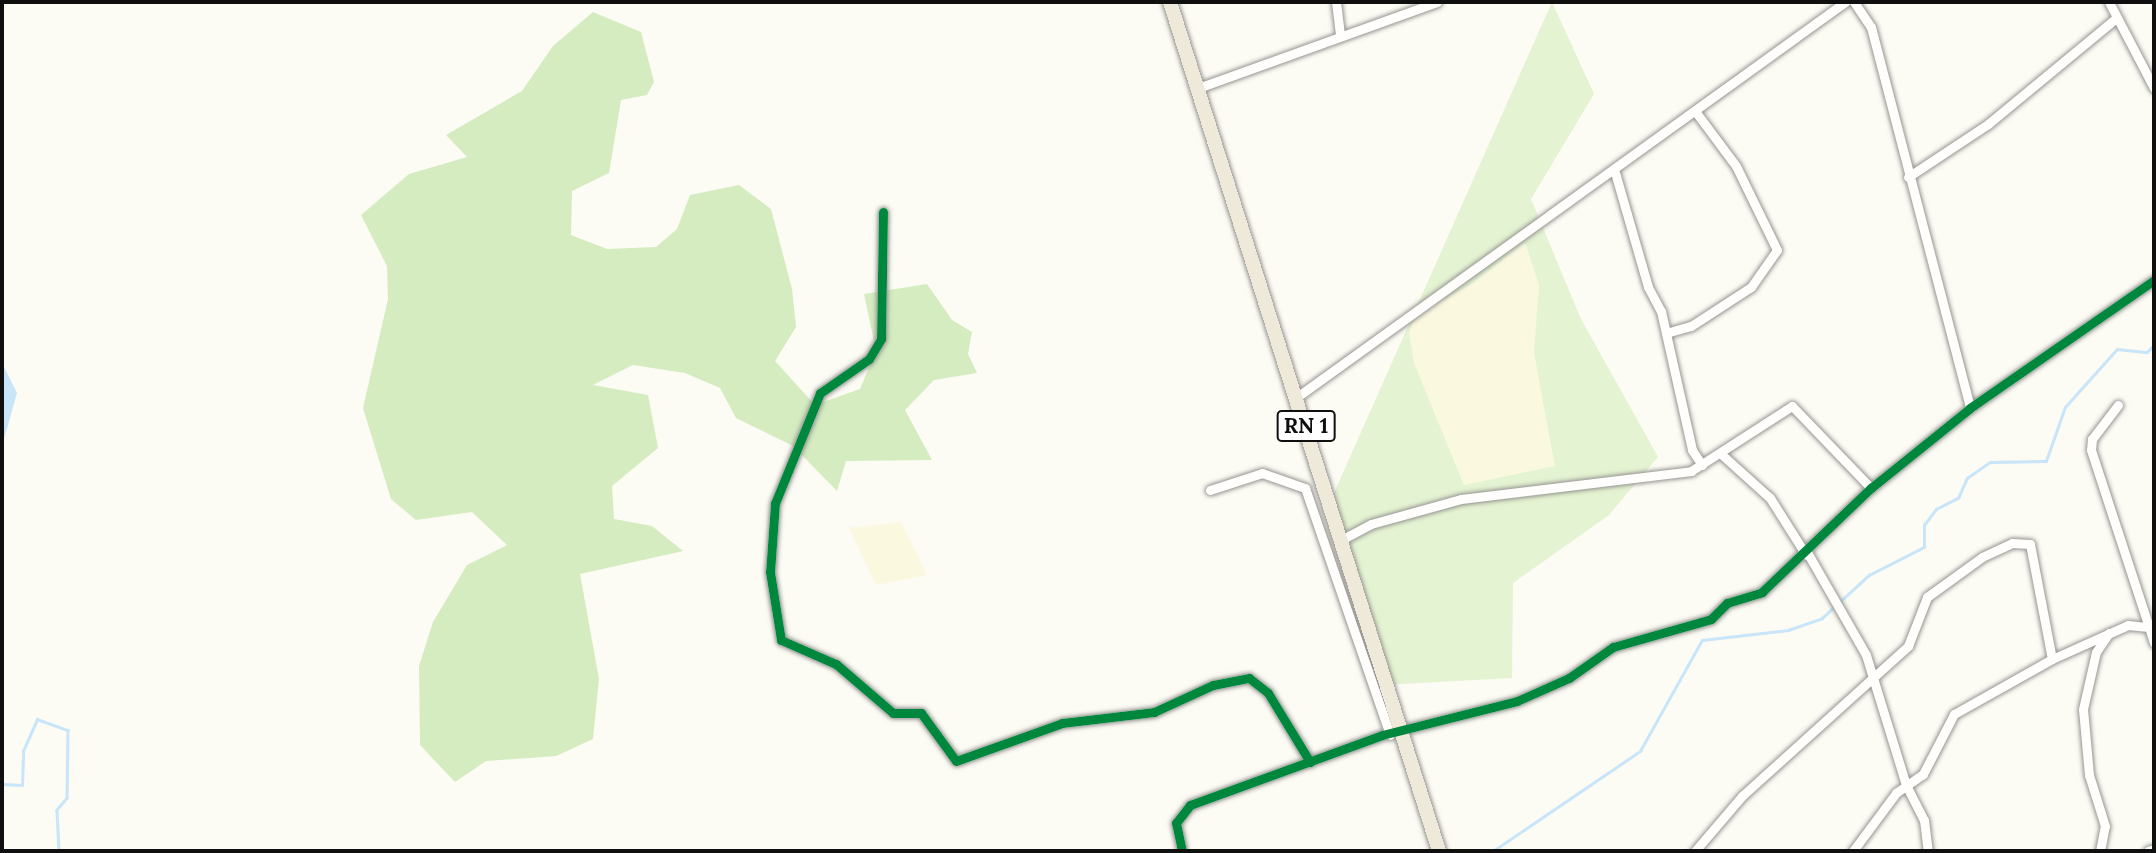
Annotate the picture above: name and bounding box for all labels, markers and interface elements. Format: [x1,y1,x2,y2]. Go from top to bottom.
road number: RN 1 [1276,408,1336,444]

